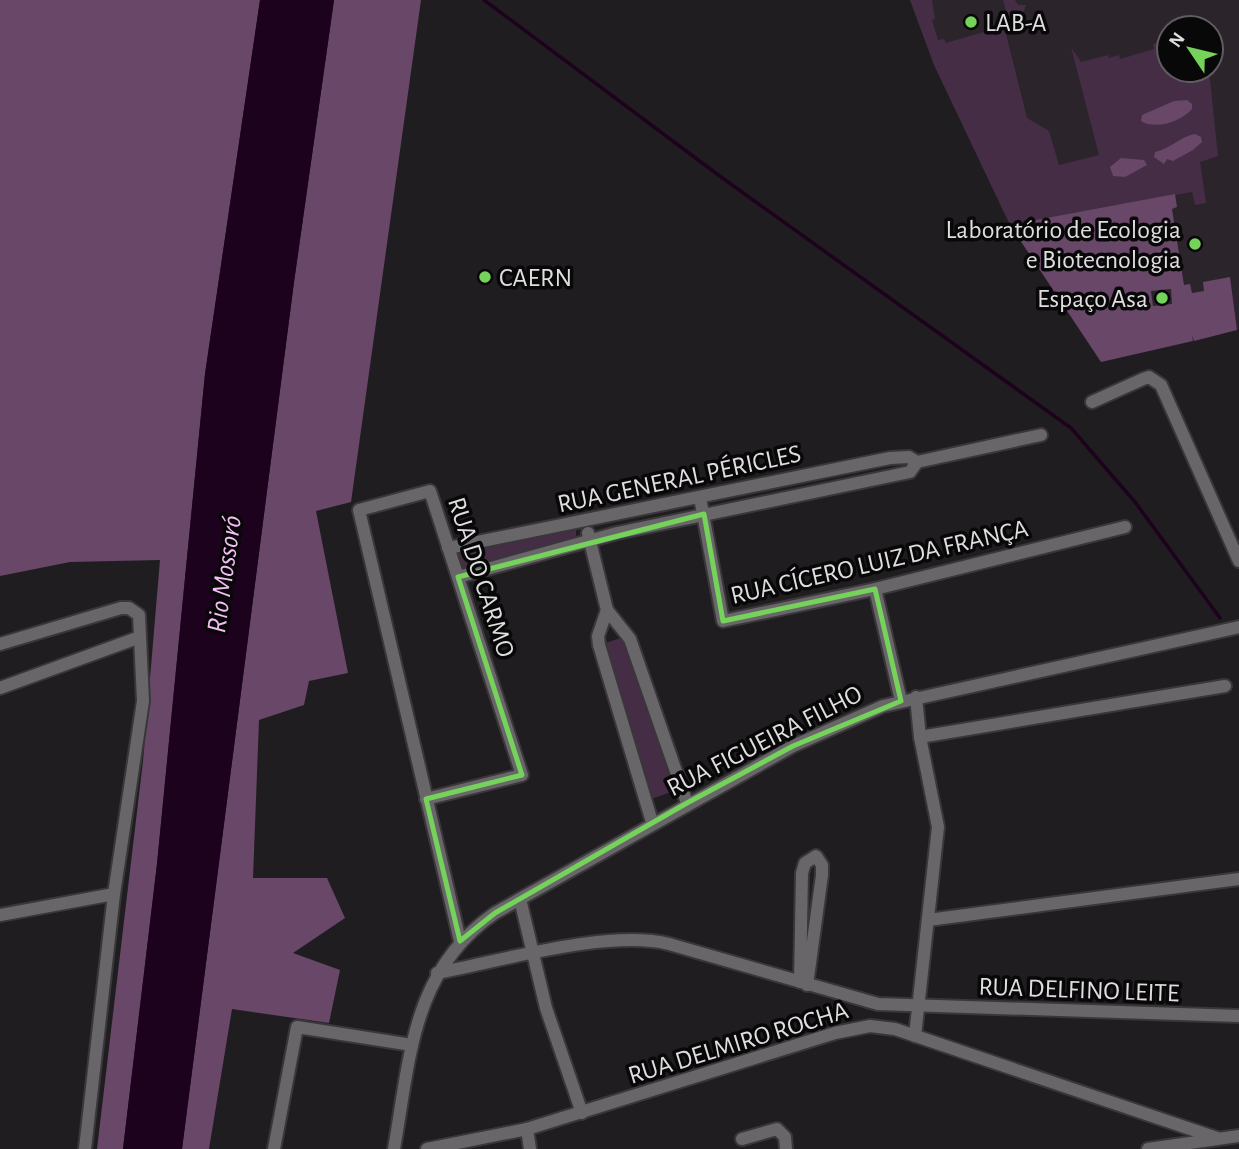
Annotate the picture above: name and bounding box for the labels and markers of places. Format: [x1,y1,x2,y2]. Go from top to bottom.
place label: LAB-A [985,10,1047,36]
marker: LAB-A [963,14,979,30]
place label: Laboratório de Ecologia e Biotecnologia [945,217,1181,273]
marker: Laboratório de Ecologia e Biotecnologia [1187,236,1203,252]
place label: CAERN [499,265,572,291]
marker: CAERN [477,269,493,285]
place label: Espaço Asa [1037,286,1148,312]
marker: Espaço Asa [1154,290,1170,306]

